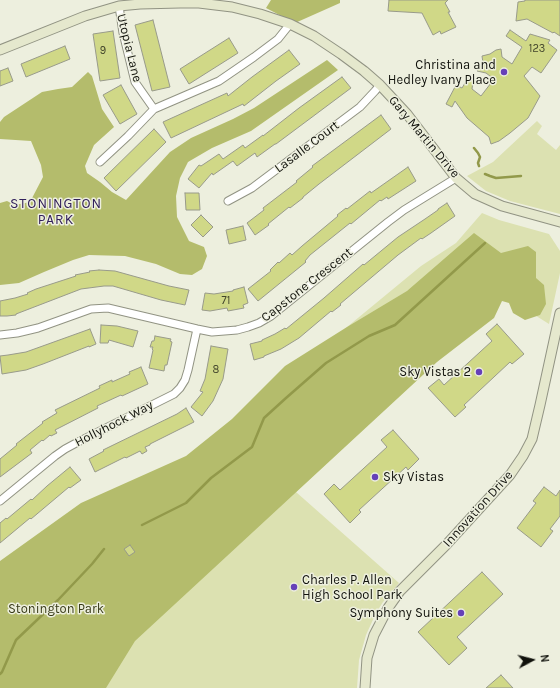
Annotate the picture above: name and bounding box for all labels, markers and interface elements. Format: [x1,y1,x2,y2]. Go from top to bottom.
street label: Utopia Lane [113,12,145,84]
house number: 123 [529,42,545,56]
house number: 9 [100,44,106,58]
place label: Christina and Hedley Ivany Place [388,57,496,88]
marker: Christina and Hedley Ivany Place [499,67,509,77]
street label: Gary Martin Drive [385,93,463,181]
street label: Lasalle Court [272,118,342,176]
district label: STONINGTON PARK [10,196,102,228]
street label: Capstone Crescent [258,245,356,325]
house number: 71 [222,294,230,308]
house number: 8 [213,363,219,377]
place label: Sky Vistas 2 [399,364,471,380]
marker: Sky Vistas 2 [474,367,484,377]
street label: Hollyhock Way [72,398,156,450]
street label: Innovation Drive [440,468,516,550]
place label: Sky Vistas [383,469,444,485]
marker: Sky Vistas [370,472,380,482]
place label: Charles P. Allen High School Park [302,572,403,603]
marker: Charles P. Allen High School Park [289,582,299,592]
park label: Stonington Park [8,601,104,617]
place label: Symphony Suites [349,605,453,621]
marker: Symphony Suites [456,608,466,618]
north arrow [512,640,552,680]
text: N [537,654,551,663]

